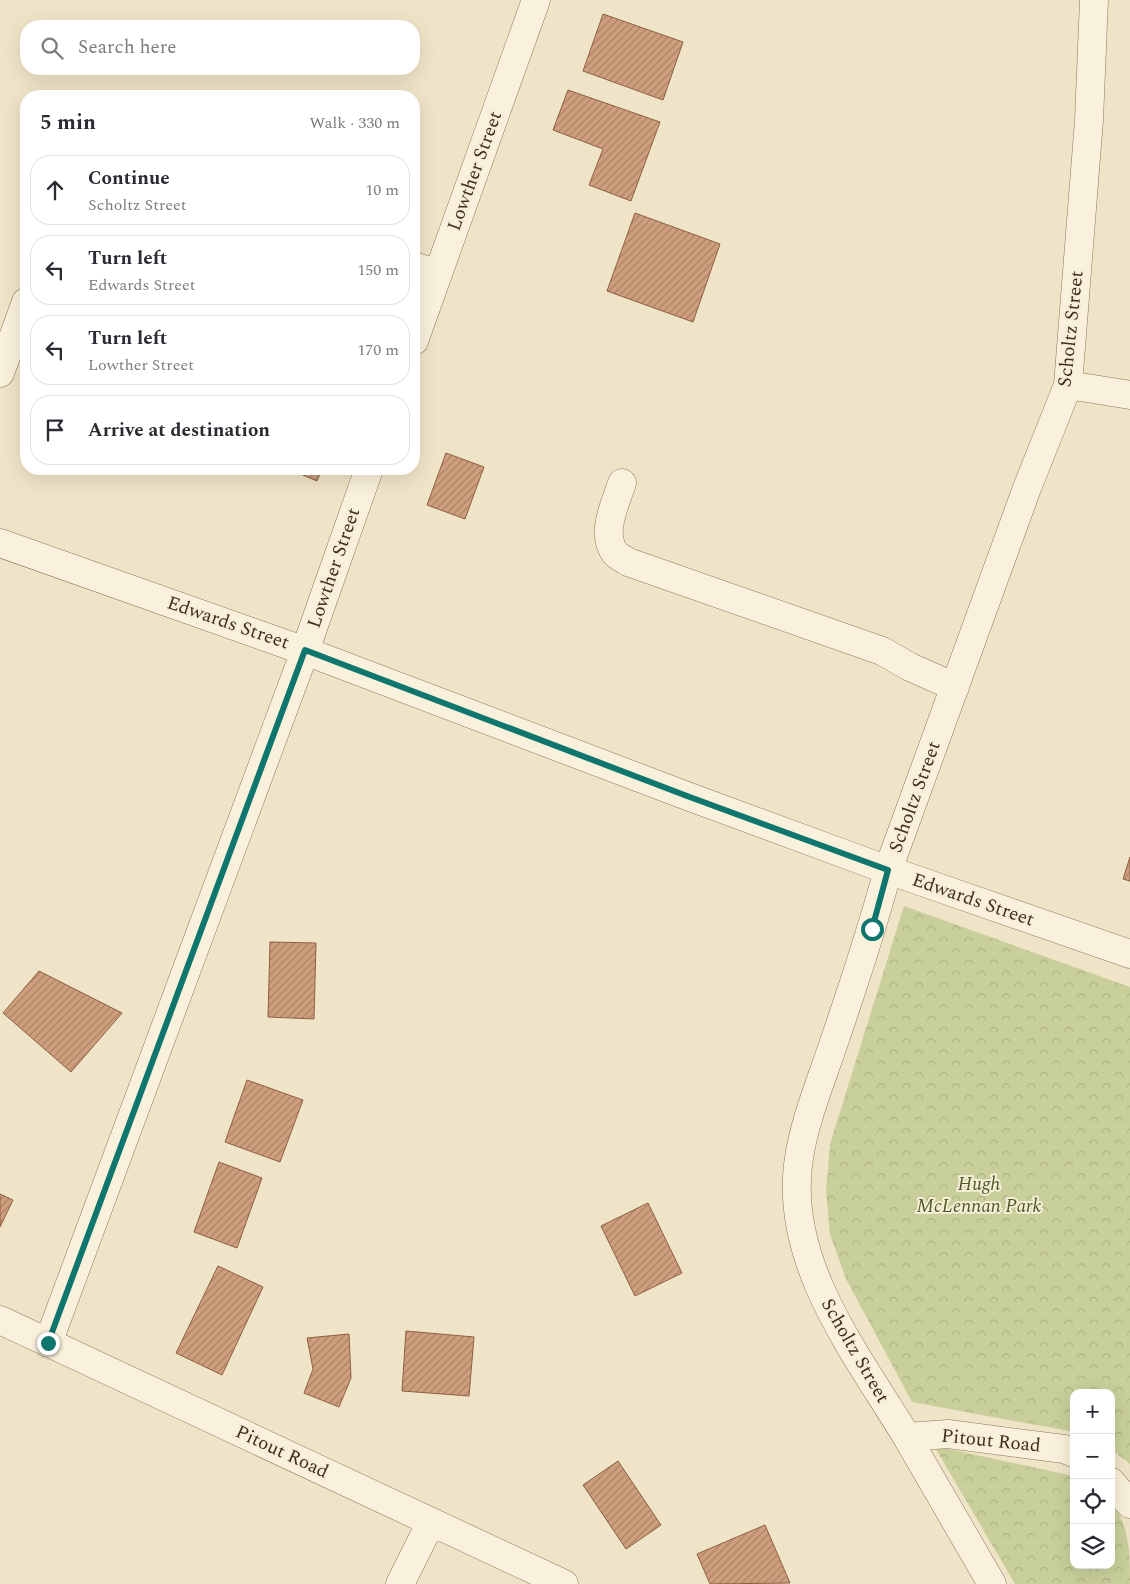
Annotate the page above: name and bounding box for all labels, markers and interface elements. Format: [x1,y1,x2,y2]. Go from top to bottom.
search box [20,20,420,75]
text: Search here [78,33,177,62]
icon: search [38,34,66,62]
text: 5 min [40,107,96,139]
street label: Lowther Street [440,107,510,235]
text: Walk · 330 m [309,111,400,135]
text: Continue [88,164,170,193]
icon: ahead [41,176,69,204]
text: 10 m [365,178,399,202]
text: Scholtz Street [88,193,187,217]
text: Turn left [88,244,167,273]
icon: left [41,256,69,284]
text: 150 m [357,258,399,282]
street label: Scholtz Street [1050,269,1092,389]
text: Edwards Street [88,273,195,297]
text: Turn left [88,324,167,353]
icon: left [41,336,69,364]
text: 170 m [357,338,399,362]
text: Lowther Street [88,353,194,377]
icon: arrive [41,416,69,444]
text: Arrive at destination [88,416,270,445]
street label: Lowther Street [300,504,368,632]
street label: Edwards Street [163,589,293,658]
street label: Scholtz Street [881,737,949,857]
street label: Edwards Street [908,866,1038,935]
route start [861,918,884,941]
park label: Hugh McLennan Park [917,1170,1042,1221]
street label: Scholtz Street [813,1293,897,1409]
route end [37,1332,60,1355]
map controls [1070,1389,1115,1569]
button: + [1070,1389,1115,1434]
street label: Pitout Road [231,1418,333,1486]
street label: Pitout Road [940,1421,1042,1461]
button: − [1070,1434,1115,1479]
button: locate [1070,1479,1115,1524]
button: layers [1070,1524,1115,1569]

